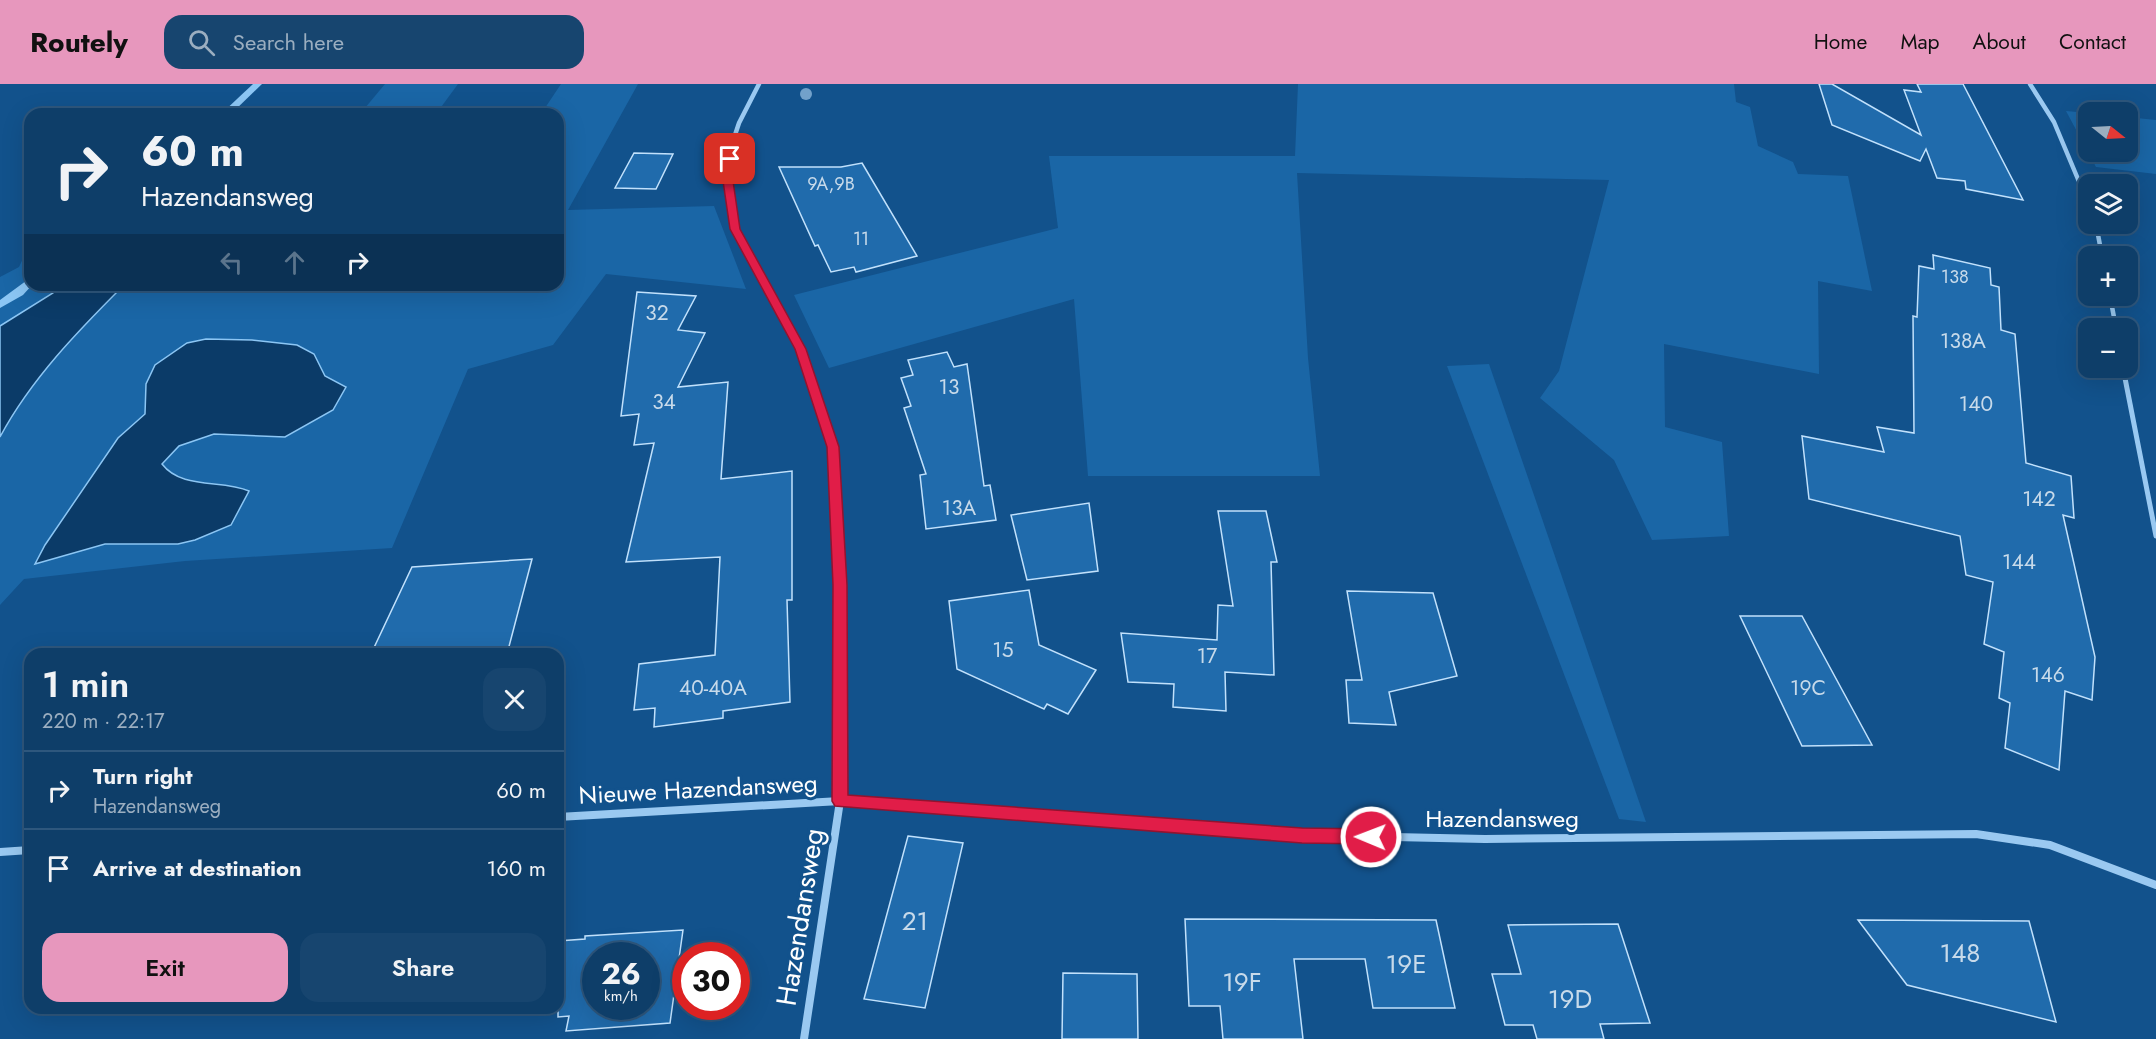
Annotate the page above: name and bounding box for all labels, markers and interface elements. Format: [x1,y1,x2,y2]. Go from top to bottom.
search box [164,15,584,69]
text: Routely [30,22,128,63]
icon: search [185,26,218,59]
text: Search here [233,26,344,58]
text: Home [1814,27,1867,57]
text: Map [1900,27,1940,57]
text: About [1973,27,2026,57]
text: Contact [2059,27,2126,57]
north arrow [2078,102,2138,162]
map controls [2078,102,2138,378]
text: 60 m [141,121,244,182]
icon: right [42,132,120,210]
pin [704,133,755,184]
icon: arrive [713,142,746,175]
house number: 9A,9B [807,171,855,197]
button: layers [2078,174,2138,234]
text: Hazendansweg [141,177,314,216]
house number: 11 [853,226,869,252]
icon: left [215,246,248,279]
icon: ahead [278,246,311,279]
icon: right [341,246,374,279]
button: + [2078,246,2138,306]
house number: 138 [1941,264,1969,290]
house number: 32 [645,298,669,328]
button: − [2078,318,2138,378]
house number: 138A [1940,326,1986,356]
house number: 13 [939,372,959,402]
house number: 34 [652,387,676,417]
house number: 140 [1959,389,1993,419]
house number: 142 [2022,484,2056,514]
house number: 13A [942,493,976,523]
house number: 144 [2002,547,2036,577]
house number: 15 [992,635,1014,665]
house number: 17 [1197,641,1217,671]
text: 1 min [42,658,129,710]
house number: 146 [2031,660,2065,690]
button: close [483,668,546,731]
house number: 40-40A [679,673,747,703]
house number: 19C [1790,673,1826,703]
text: 220 m · 22:17 [42,707,165,736]
text: Turn right [93,760,193,792]
street label: Nieuwe Hazendansweg [578,765,818,813]
icon: right [42,774,75,807]
text: 60 m [496,774,546,806]
text: Hazendansweg [93,792,221,821]
street label: Hazendansweg [1425,801,1579,836]
position arrow [1339,805,1403,869]
street label: Hazendansweg [766,825,834,1009]
icon: arrive [42,852,75,885]
text: Arrive at destination [93,852,302,884]
text: 160 m [486,852,546,884]
house number: 21 [902,902,928,940]
button: Exit [42,933,288,1002]
button: Share [300,933,546,1002]
house number: 148 [1939,934,1981,972]
speed limit sign: 30 [672,942,750,1020]
house number: 19E [1386,945,1426,983]
text: 26 [601,952,641,995]
house number: 19F [1222,963,1262,1001]
house number: 19D [1548,980,1592,1018]
text: km/h [604,985,638,1007]

